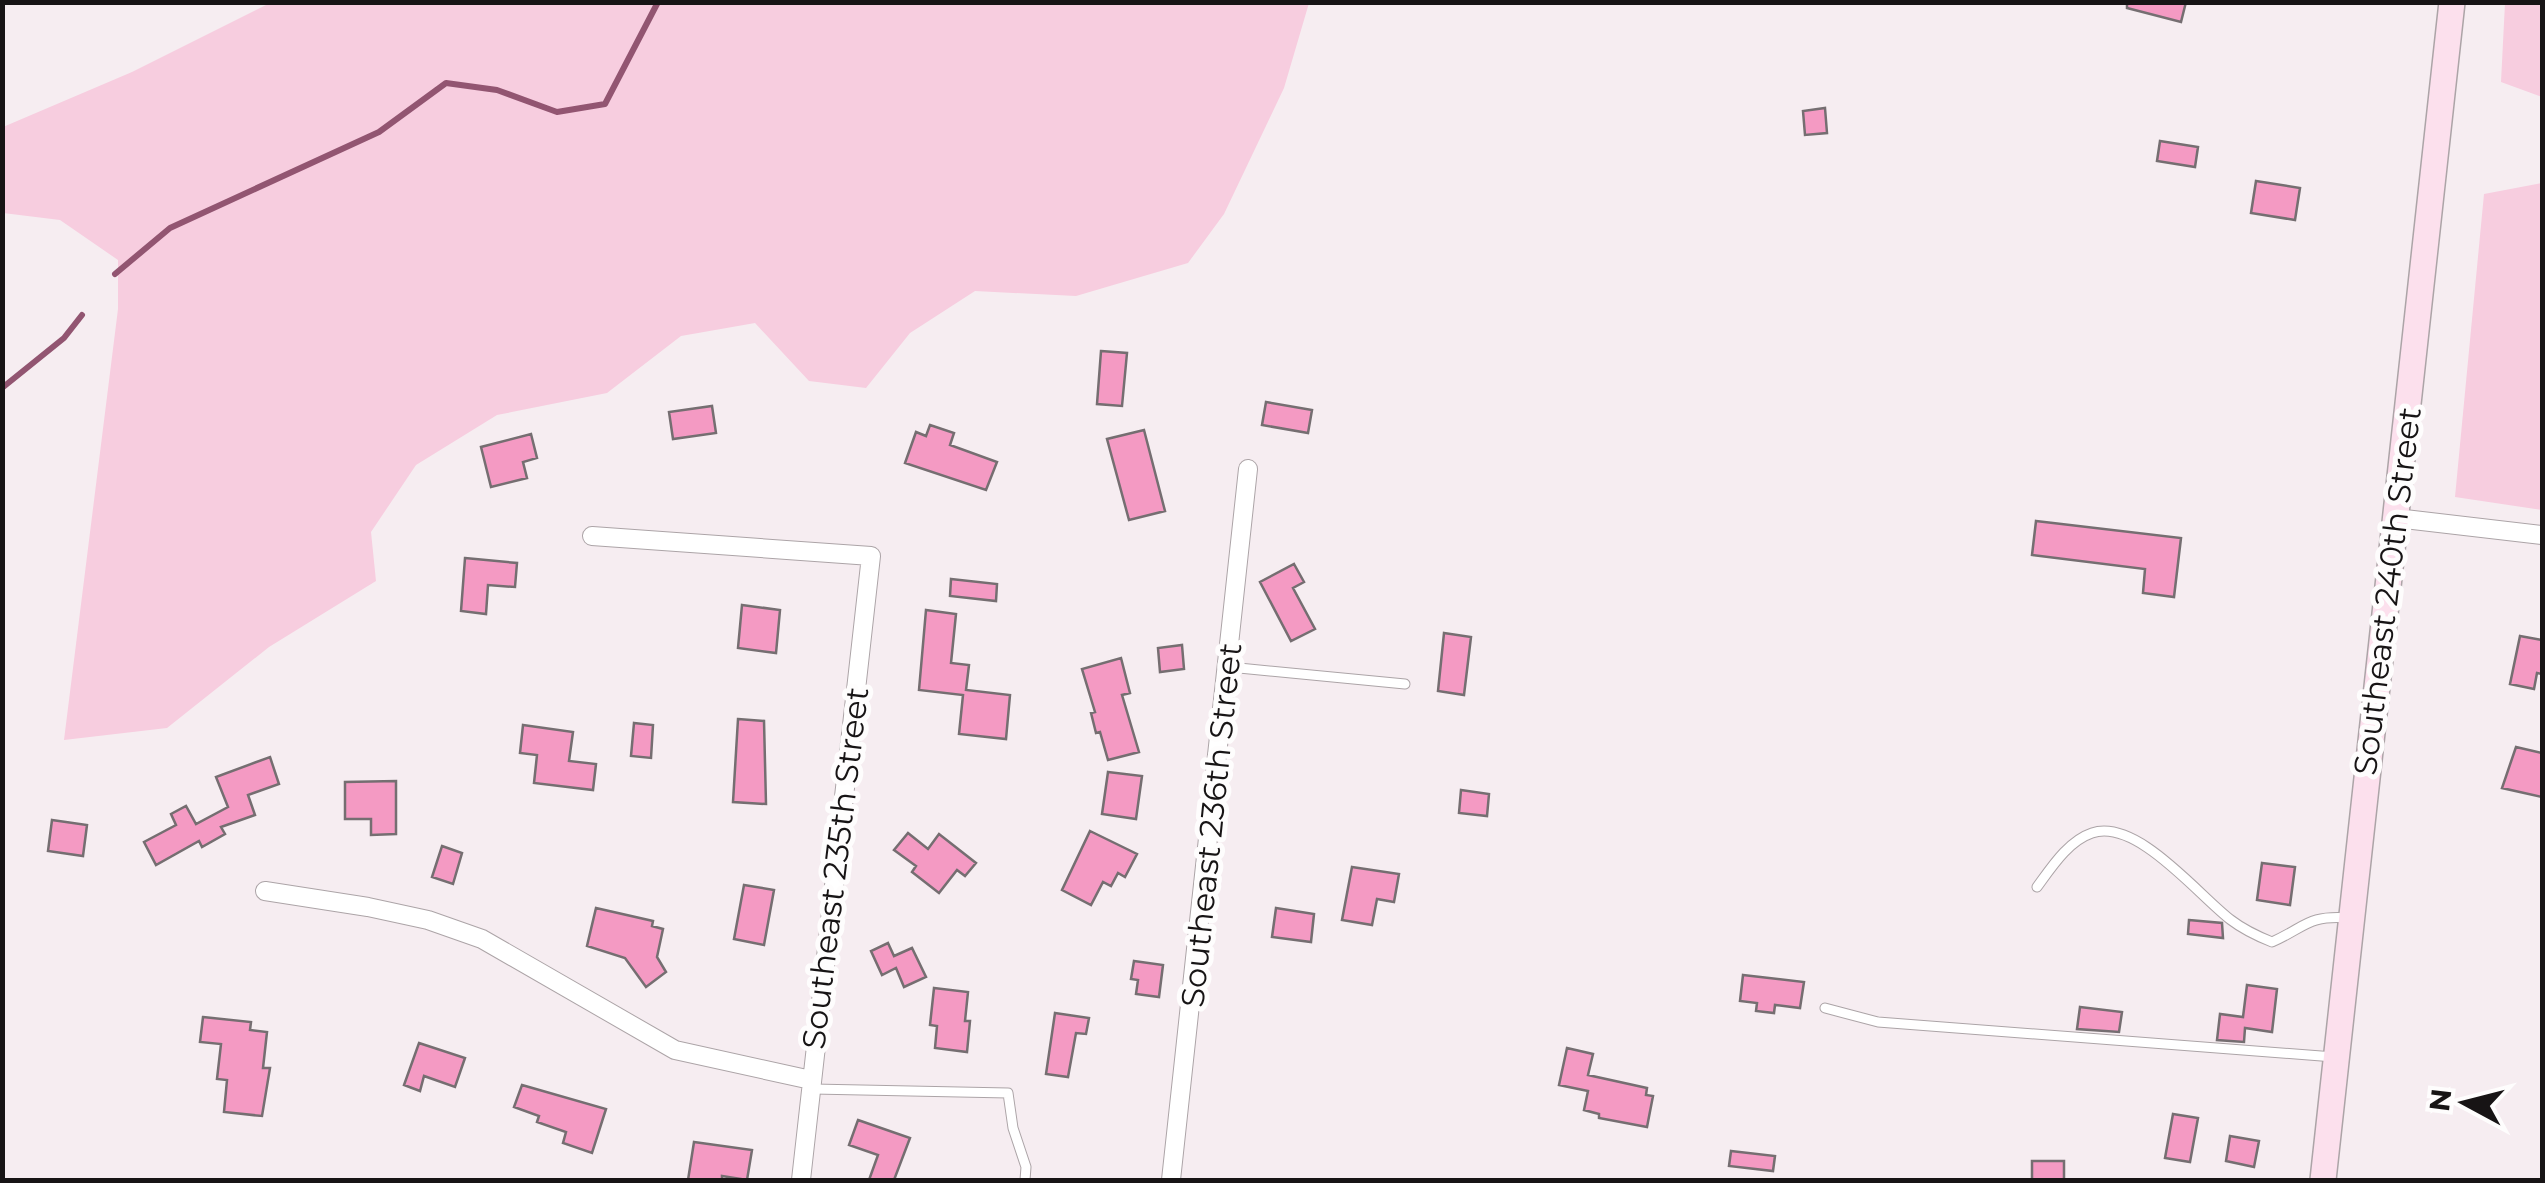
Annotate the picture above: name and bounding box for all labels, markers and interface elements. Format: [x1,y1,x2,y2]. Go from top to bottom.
street label: Southeast 240th Street [2345,405,2429,777]
street label: Southeast 236th Street [1172,641,1250,1009]
street label: Southeast 235th Street [793,685,877,1051]
north arrow [2415,1053,2515,1153]
text: N [2422,1087,2458,1113]

